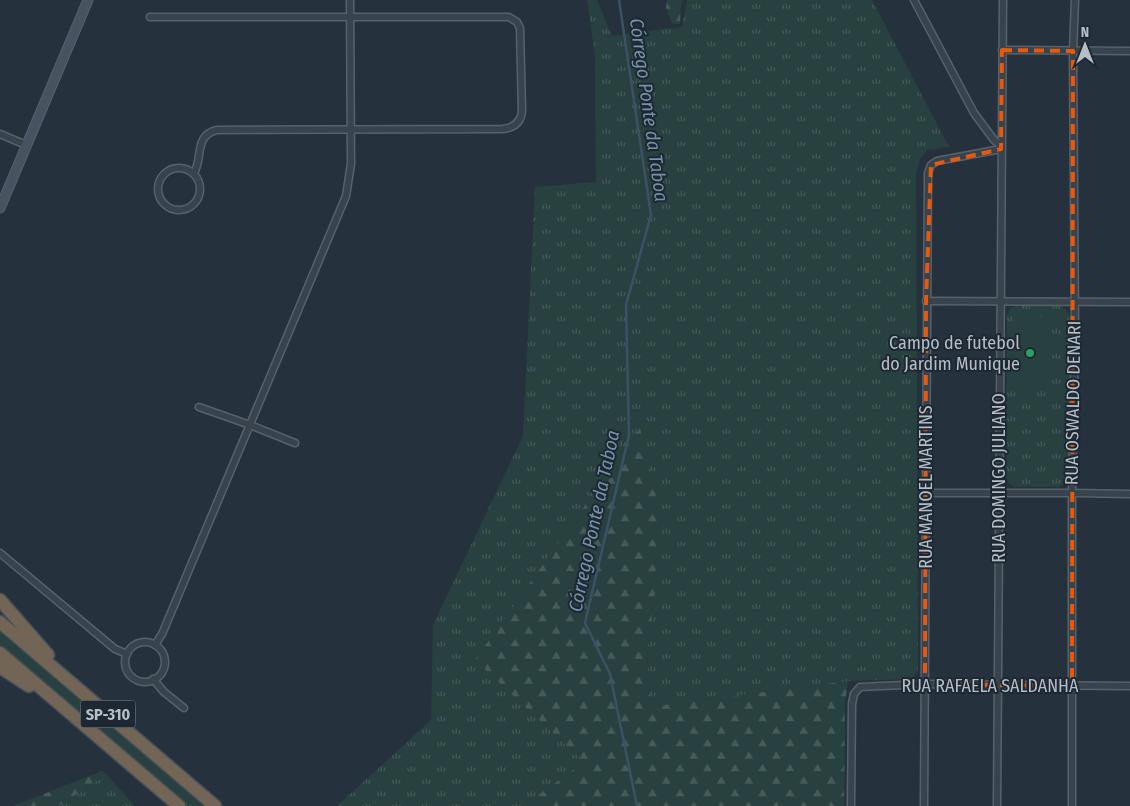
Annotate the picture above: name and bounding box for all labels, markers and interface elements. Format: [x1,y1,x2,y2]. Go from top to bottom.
water label: Córrego Ponte da Taboa [625,17,673,203]
north arrow [1060,20,1110,70]
text: N [1081,24,1089,41]
street label: RUA OSWALDO DENARI [1061,321,1085,485]
place label: Campo de futebol do Jardim Munique [881,332,1020,375]
marker: Campo de futebol do Jardim Munique [1024,347,1036,359]
street label: RUA DOMINGO JULIANO [988,393,1010,563]
street label: RUA MANOEL MARTINS [915,405,937,569]
water label: Córrego Ponte da Taboa [564,428,624,614]
street label: RUA RAFAELA SALDANHA [902,675,1079,697]
road number: SP-310 [80,701,136,728]

